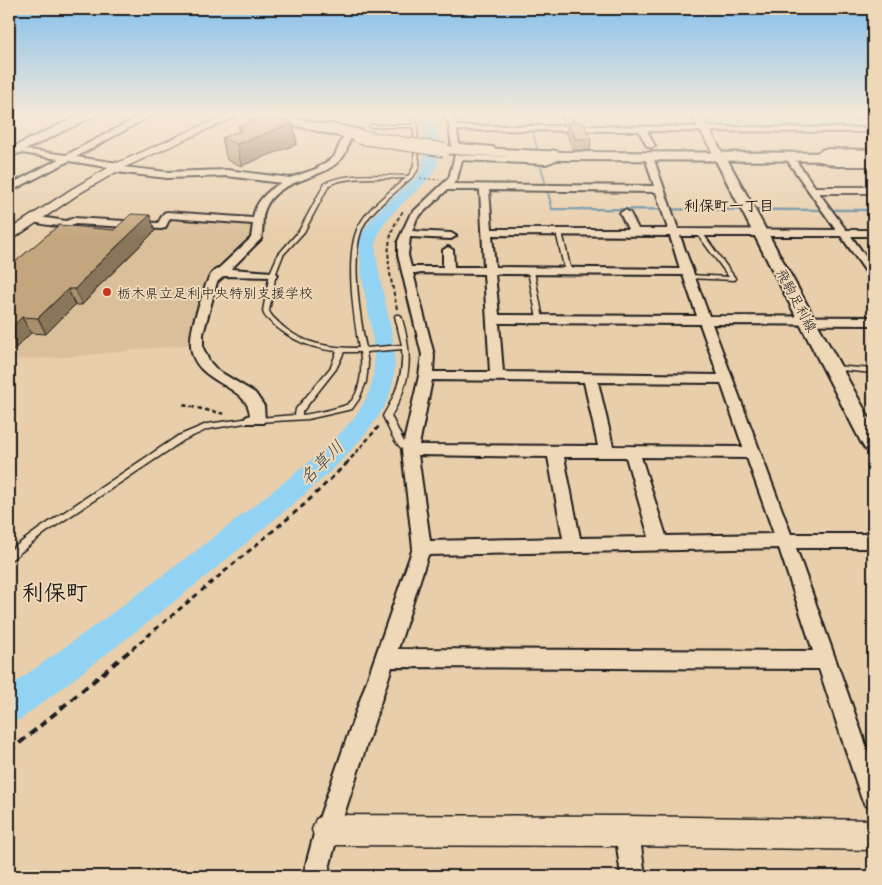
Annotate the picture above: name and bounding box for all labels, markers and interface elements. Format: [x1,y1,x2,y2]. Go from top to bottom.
district label: 利保町一丁目 [684,195,774,215]
street label: 飛駒足利線 [772,265,822,335]
place label: 栃木県立足利中央特別支援学校 [117,283,313,302]
marker: 栃木県立足利中央特別支援学校 [101,286,113,298]
water label: 名草川 [293,434,349,490]
district label: 利保町 [22,577,88,606]

